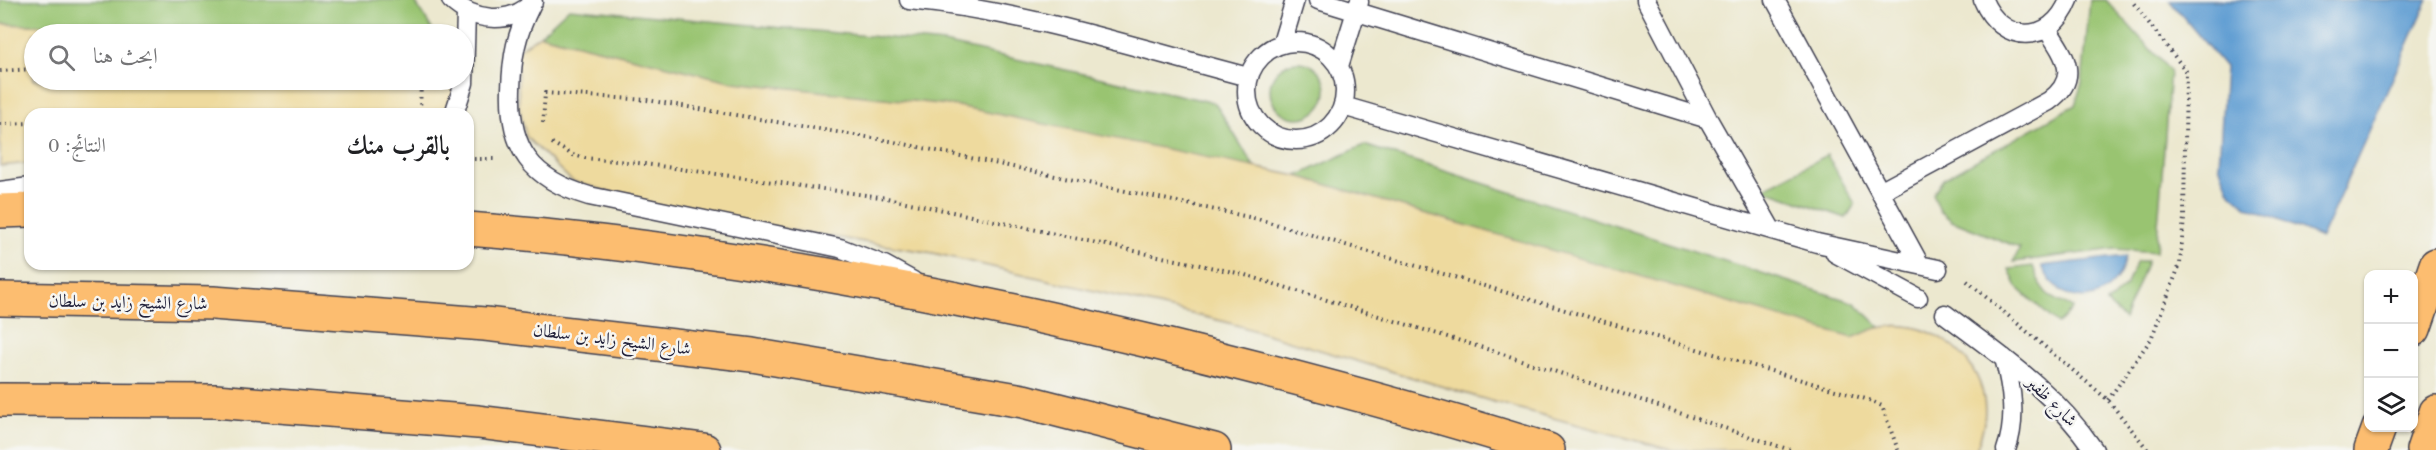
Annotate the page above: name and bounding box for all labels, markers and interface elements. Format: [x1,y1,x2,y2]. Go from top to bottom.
search box [24,24,474,90]
icon: search [45,41,78,74]
text: ابحث هنا [93,46,158,68]
text: بالقرب منك [347,134,450,160]
text: النتائج: 0 [48,137,106,157]
map controls [2364,270,2418,432]
button: + [2364,270,2418,324]
street label: شارع الشيخ زايد بن سلطان [48,293,208,319]
street label: شارع الشيخ زايد بن سلطان [531,321,692,365]
button: − [2364,324,2418,378]
street label: شارع ظفير [2018,372,2080,434]
button: layers [2364,378,2418,432]

